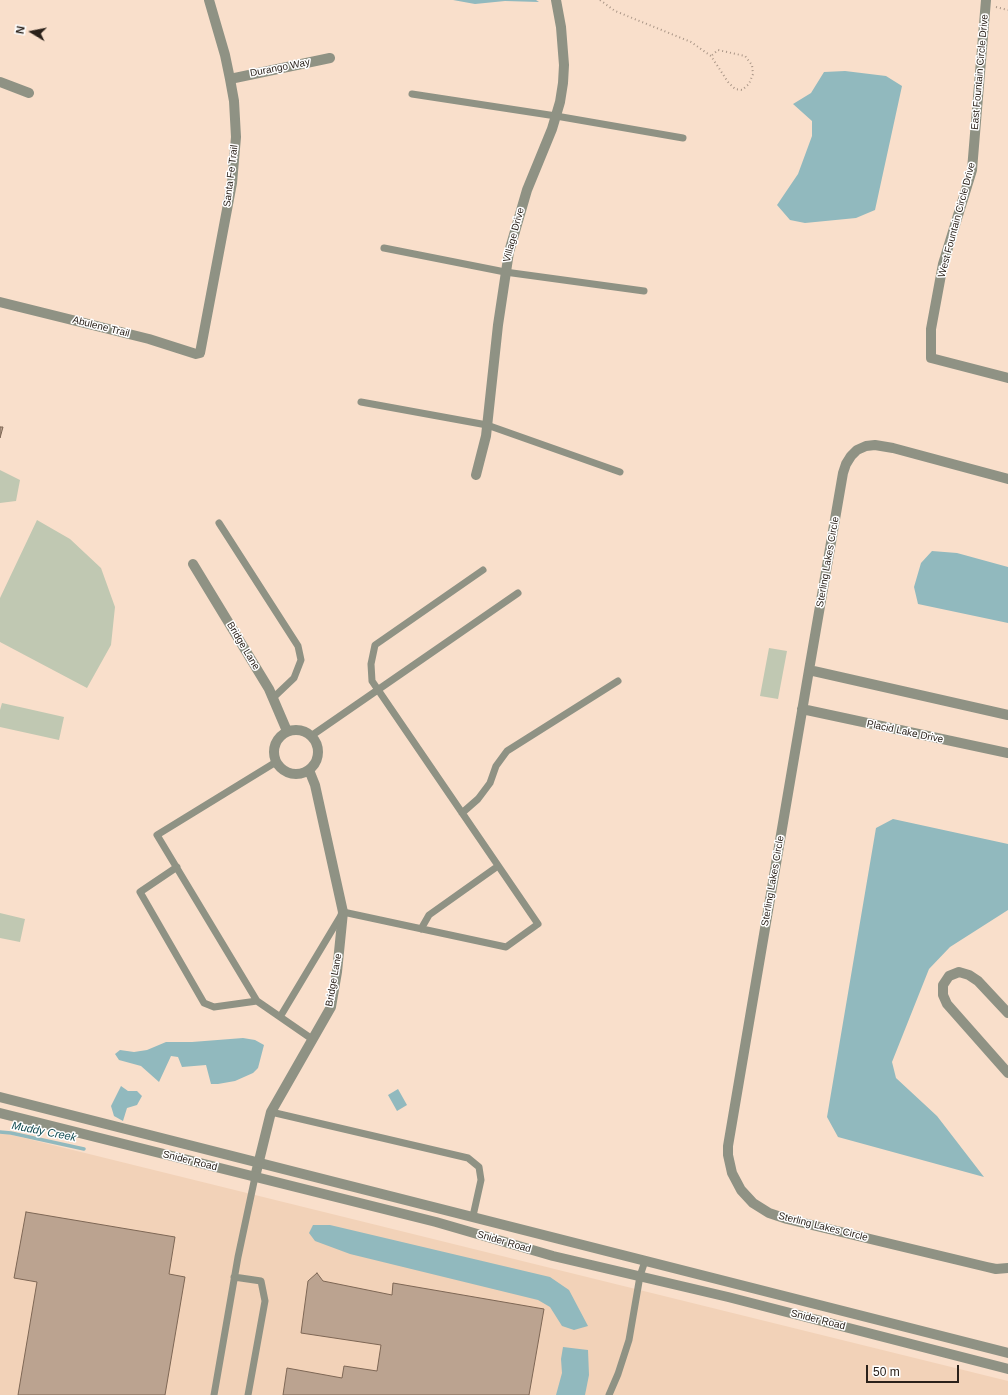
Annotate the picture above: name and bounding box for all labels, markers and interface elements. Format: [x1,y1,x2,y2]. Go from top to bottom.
north arrow [12,12,52,52]
street label: East Fountain Circle Drive [969,14,991,130]
text: N [14,25,27,35]
street label: Durango Way [249,56,311,80]
street label: Santa Fe Trail [221,144,241,208]
street label: West Fountain Circle Drive [936,161,978,279]
street label: Village Drive [501,206,527,264]
street label: Abulene Trail [71,314,131,340]
street label: Sterling Lakes Circle [814,516,842,608]
street label: Bridge Lane [224,620,262,672]
street label: Placid Lake Drive [866,718,944,746]
street label: Sterling Lakes Circle [759,835,787,927]
street label: Bridge Lane [323,952,345,1008]
water label: Muddy Creek [11,1119,77,1145]
street label: Snider Road [162,1148,218,1174]
street label: Sterling Lakes Circle [777,1210,869,1244]
street label: Snider Road [476,1229,532,1255]
street label: Snider Road [790,1307,846,1333]
scale bar [868,1357,961,1383]
text: 50 m [873,1365,900,1379]

